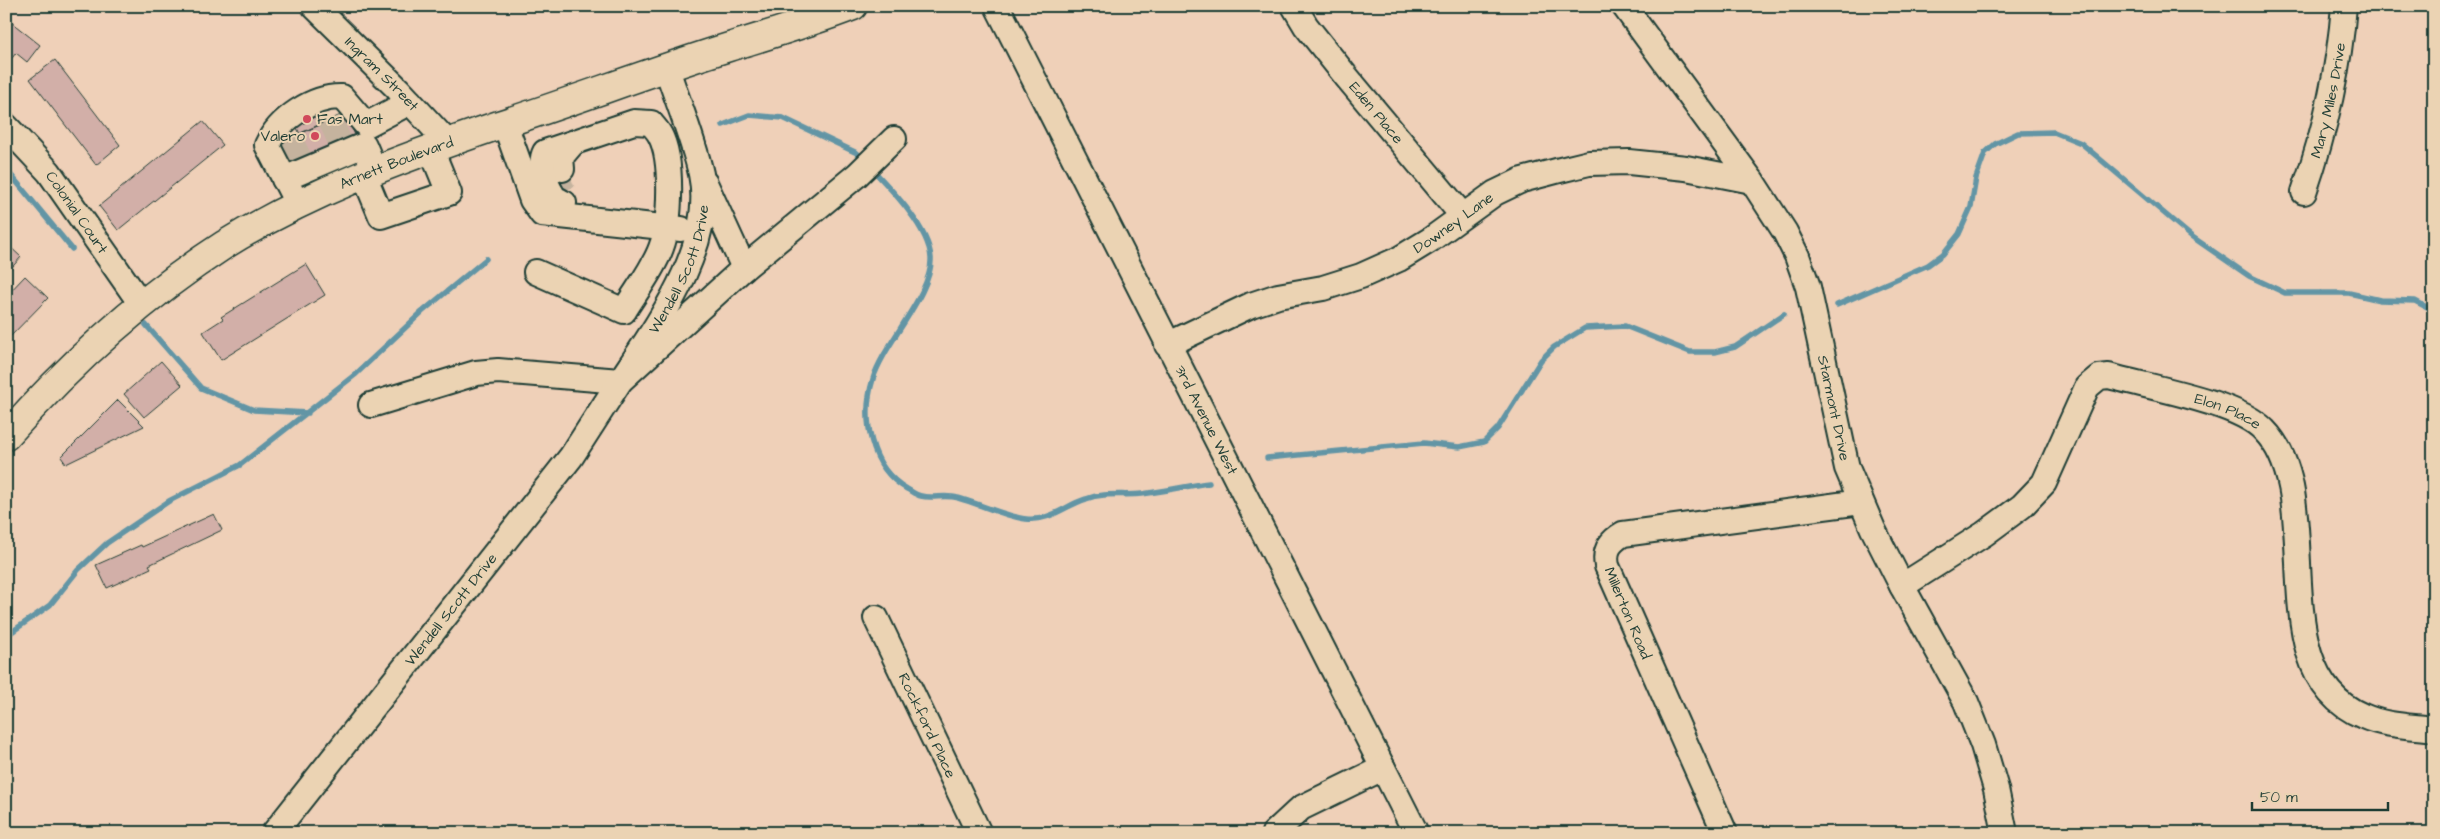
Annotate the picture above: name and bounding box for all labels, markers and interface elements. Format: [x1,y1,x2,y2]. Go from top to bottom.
street label: Ingram Street [340,32,423,116]
street label: Mary Miles Drive [2306,41,2351,161]
street label: Eden Place [1344,77,1408,149]
place label: Fas Mart [317,109,383,130]
marker: Fas Mart [301,113,313,125]
place label: Valero [261,126,306,147]
marker: Valero [309,130,321,142]
street label: Arnett Boulevard [336,132,456,195]
street label: Colonial Court [40,167,113,258]
street label: Downey Lane [1409,187,1498,259]
street label: Wendell Scott Drive [644,204,714,338]
street label: Starmont Drive [1812,353,1855,463]
street label: 3rd Avenue West [1170,362,1243,479]
street label: Elon Place [2192,388,2265,435]
street label: Wendell Scott Drive [400,549,502,670]
street label: Millerton Road [1599,564,1657,663]
street label: Rockford Place [893,669,961,782]
scale bar [2252,779,2389,811]
text: 50 m [2260,787,2298,808]

